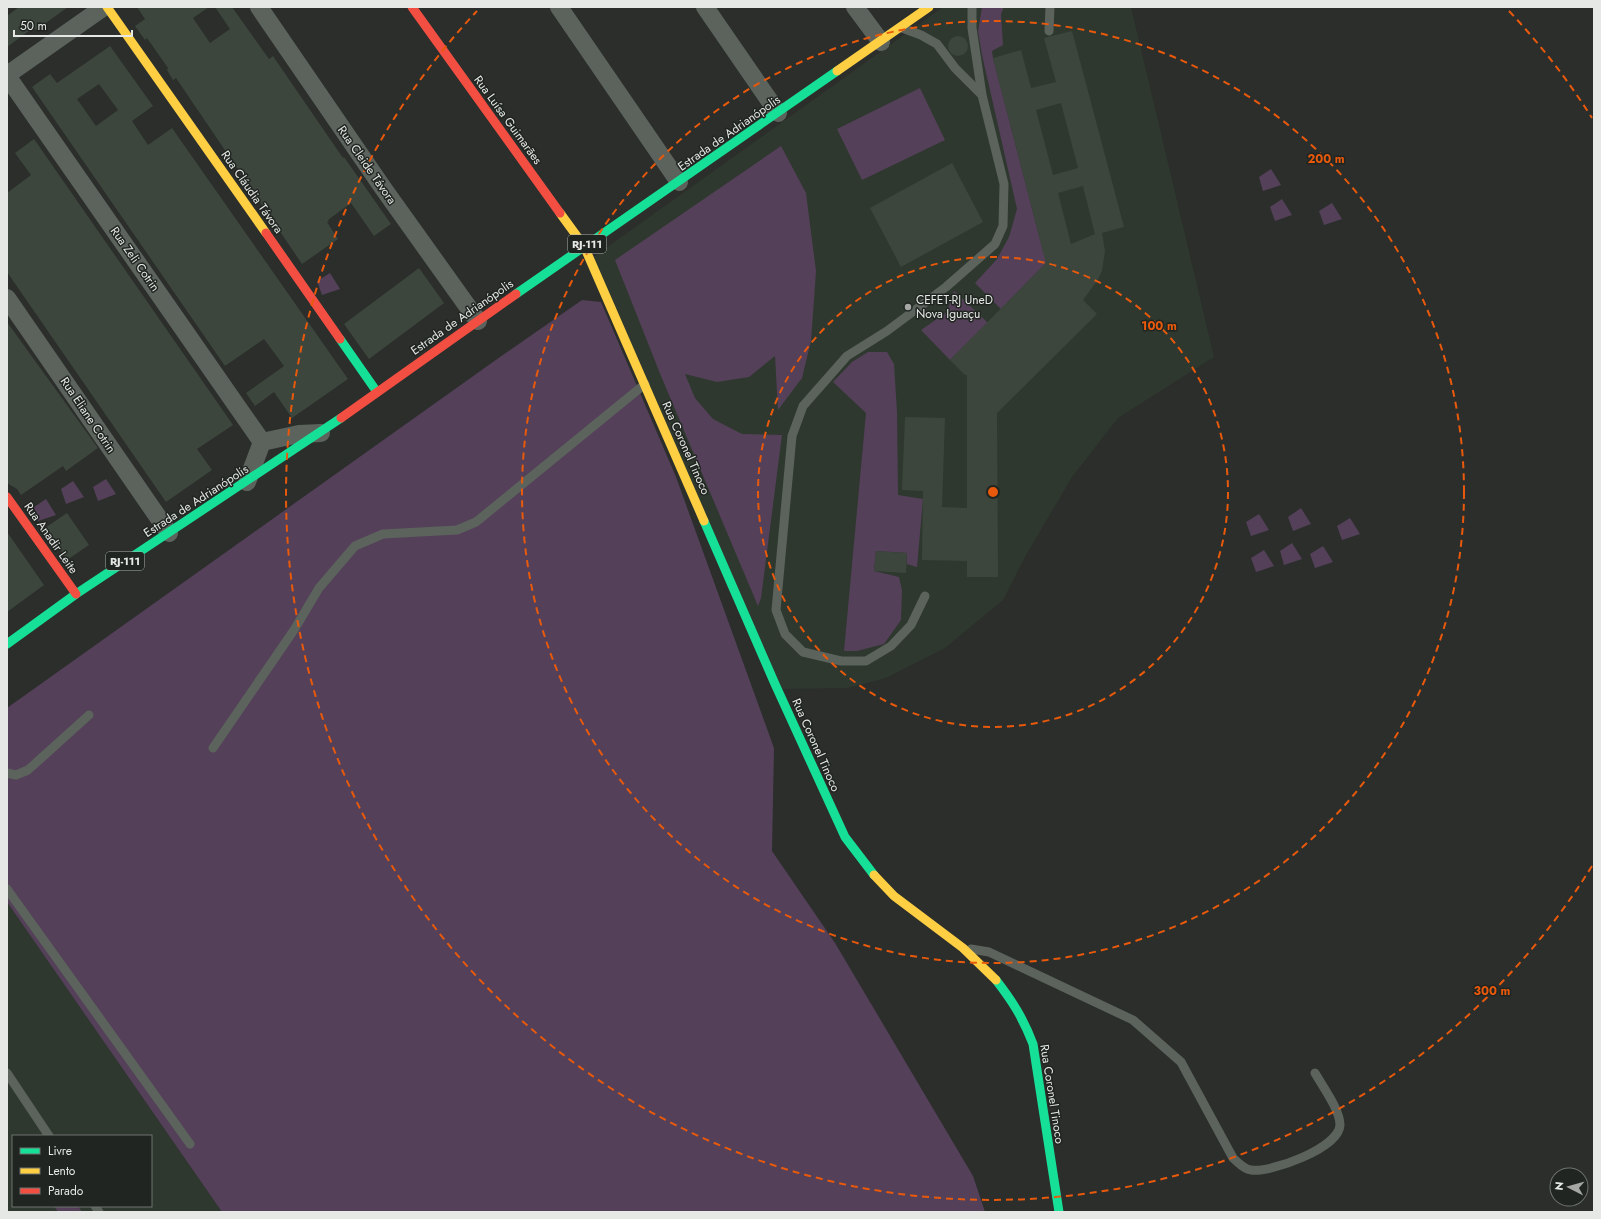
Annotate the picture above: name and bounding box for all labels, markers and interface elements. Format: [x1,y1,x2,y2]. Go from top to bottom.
scale bar [14,12,132,38]
text: 50 m [20,17,47,35]
street label: Rua Luísa Guimarães [470,72,547,168]
street label: Estrada de Adrianópolis [674,91,784,175]
street label: Rua Cleide Távora [333,122,401,208]
street label: Rua Cláudia Távora [217,147,288,237]
text: 200 m [1307,150,1345,168]
street label: Rua Zeli Cotrin [106,223,164,295]
road number: RJ-111 [568,235,606,253]
street label: Estrada de Adrianópolis [407,275,517,359]
place label: CEFET-RJ UneD Nova Iguaçu [916,291,993,323]
marker: CEFET-RJ UneD Nova Iguaçu [903,302,913,312]
text: 100 m [1141,317,1177,335]
street label: Rua Eliane Cotrin [56,374,120,456]
street label: Rua Coronel Tinoco [657,399,715,498]
street label: Estrada de Adrianópolis [140,460,252,542]
centre of rings [986,485,1000,499]
street label: Rua Anadir Leite [20,499,82,577]
road number: RJ-111 [106,552,144,570]
street label: Rua Coronel Tinoco [787,696,845,795]
text: 300 m [1474,982,1511,1000]
street label: Rua Coronel Tinoco [1035,1043,1069,1145]
legend [12,1135,152,1207]
text: Livre [48,1142,72,1160]
text: Lento [48,1162,76,1180]
north arrow [1549,1167,1589,1207]
text: N [1551,1181,1567,1191]
text: Parado [48,1182,84,1200]

